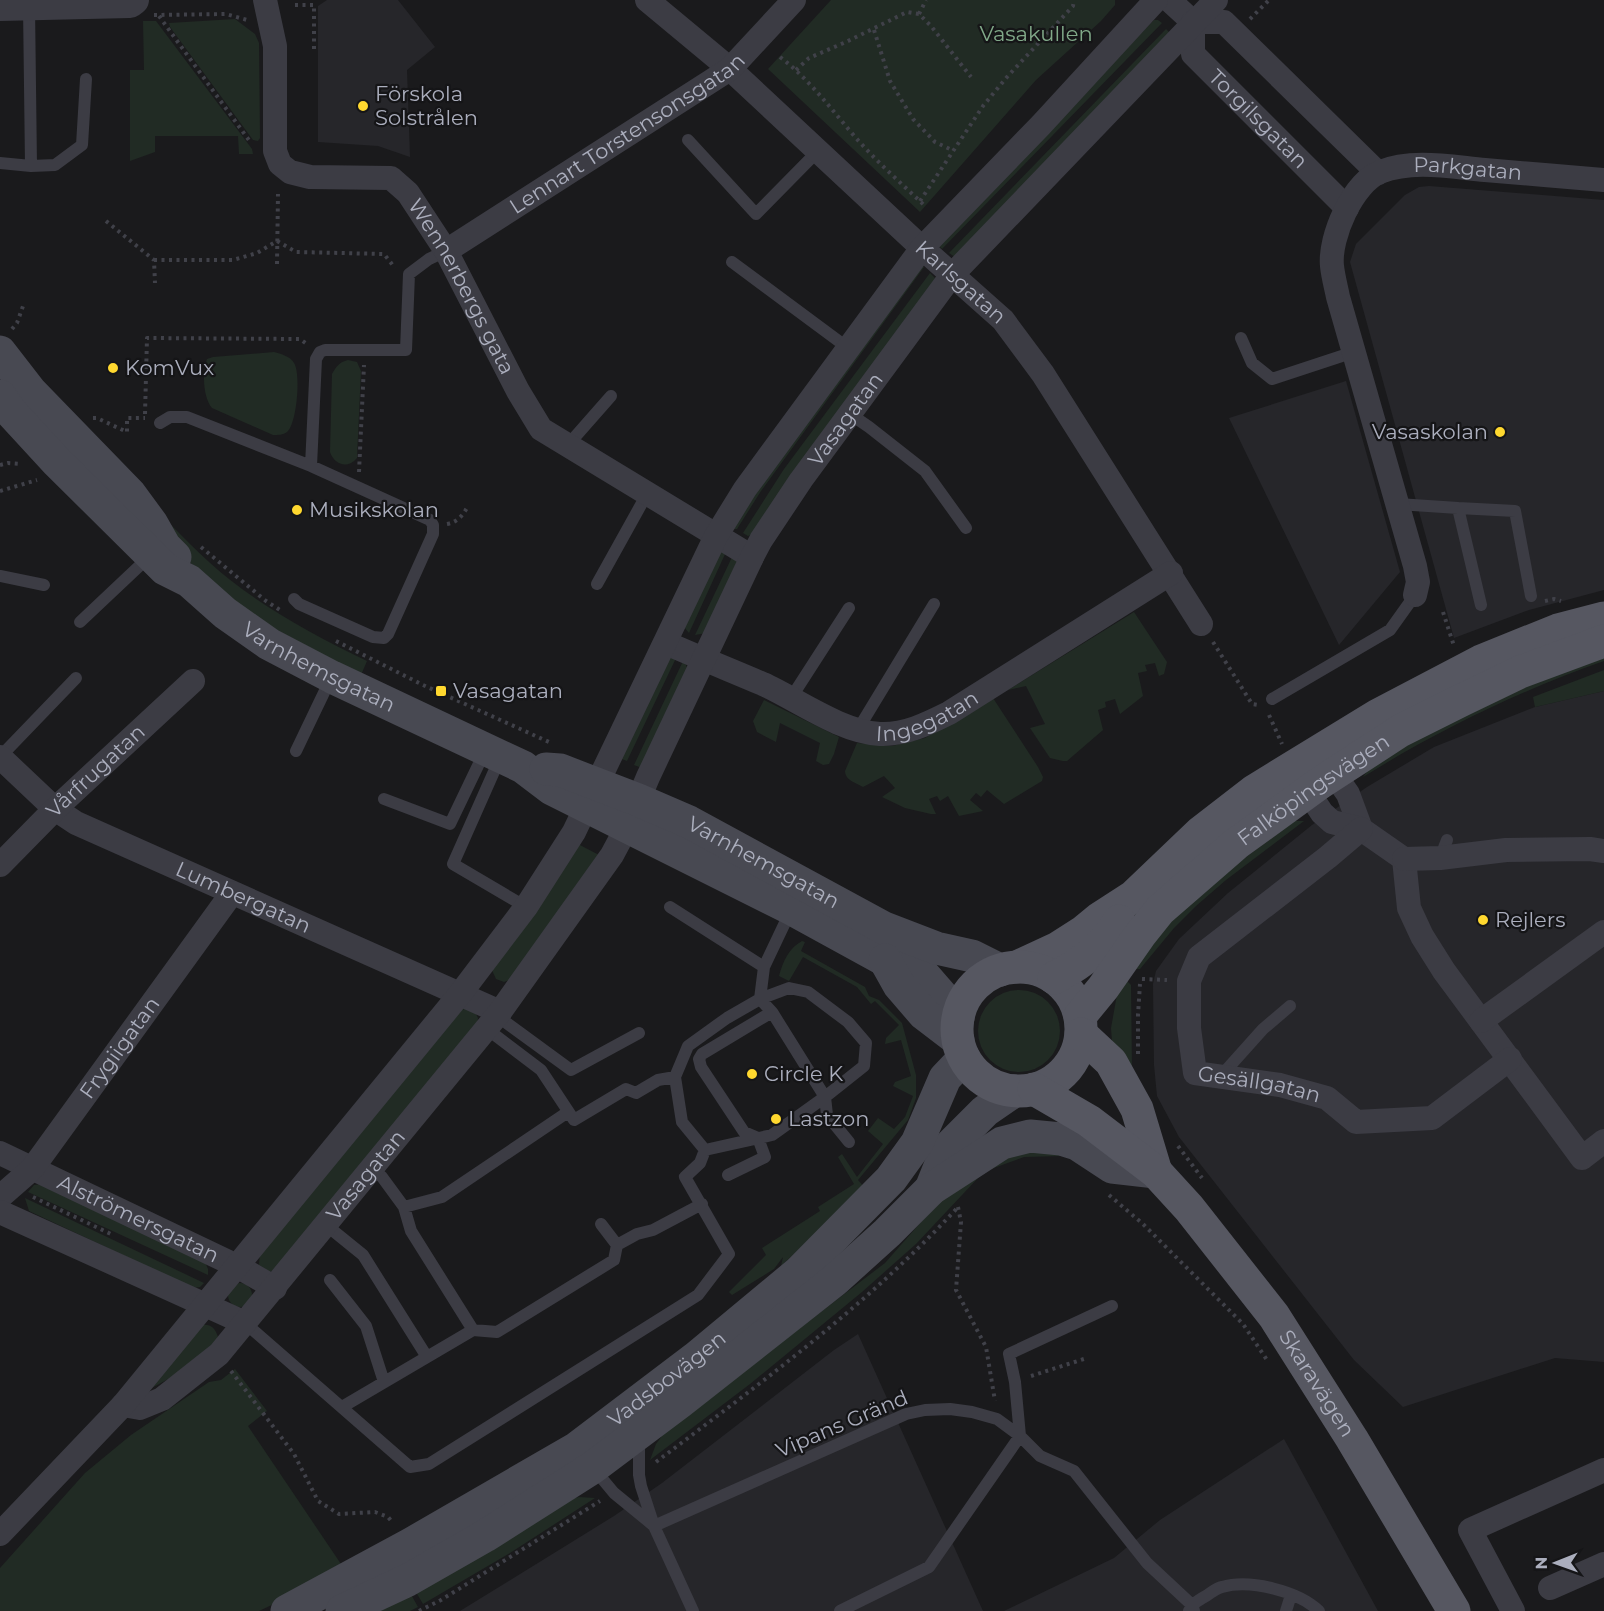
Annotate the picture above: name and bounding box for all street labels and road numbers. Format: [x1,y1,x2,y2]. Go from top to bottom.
street label: Lennart Torstensonsgatan [505,48,750,219]
street label: Torgilsgatan [1204,64,1313,173]
street label: Parkgatan [1413,152,1523,185]
street label: Wennerbergs gata [403,194,520,378]
street label: Karlsgatan [910,235,1011,329]
street label: Vasagatan [802,367,888,471]
street label: Varnhemsgatan [238,616,399,717]
street label: Ingegatan [875,685,983,746]
street label: Vårfrugatan [41,719,150,823]
street label: Falköpingsvägen [1232,728,1394,851]
street label: Varnhemsgatan [683,811,844,913]
street label: Lumbergatan [172,856,315,938]
street label: Frygiigatan [74,992,165,1103]
street label: Gesällgatan [1196,1061,1323,1108]
street label: Vasagatan [321,1124,410,1225]
street label: Alströmersgatan [54,1169,223,1268]
street label: Vadsbovägen [603,1325,731,1432]
street label: Skaravägen [1274,1325,1360,1441]
street label: Vipans Gränd [772,1384,912,1463]

